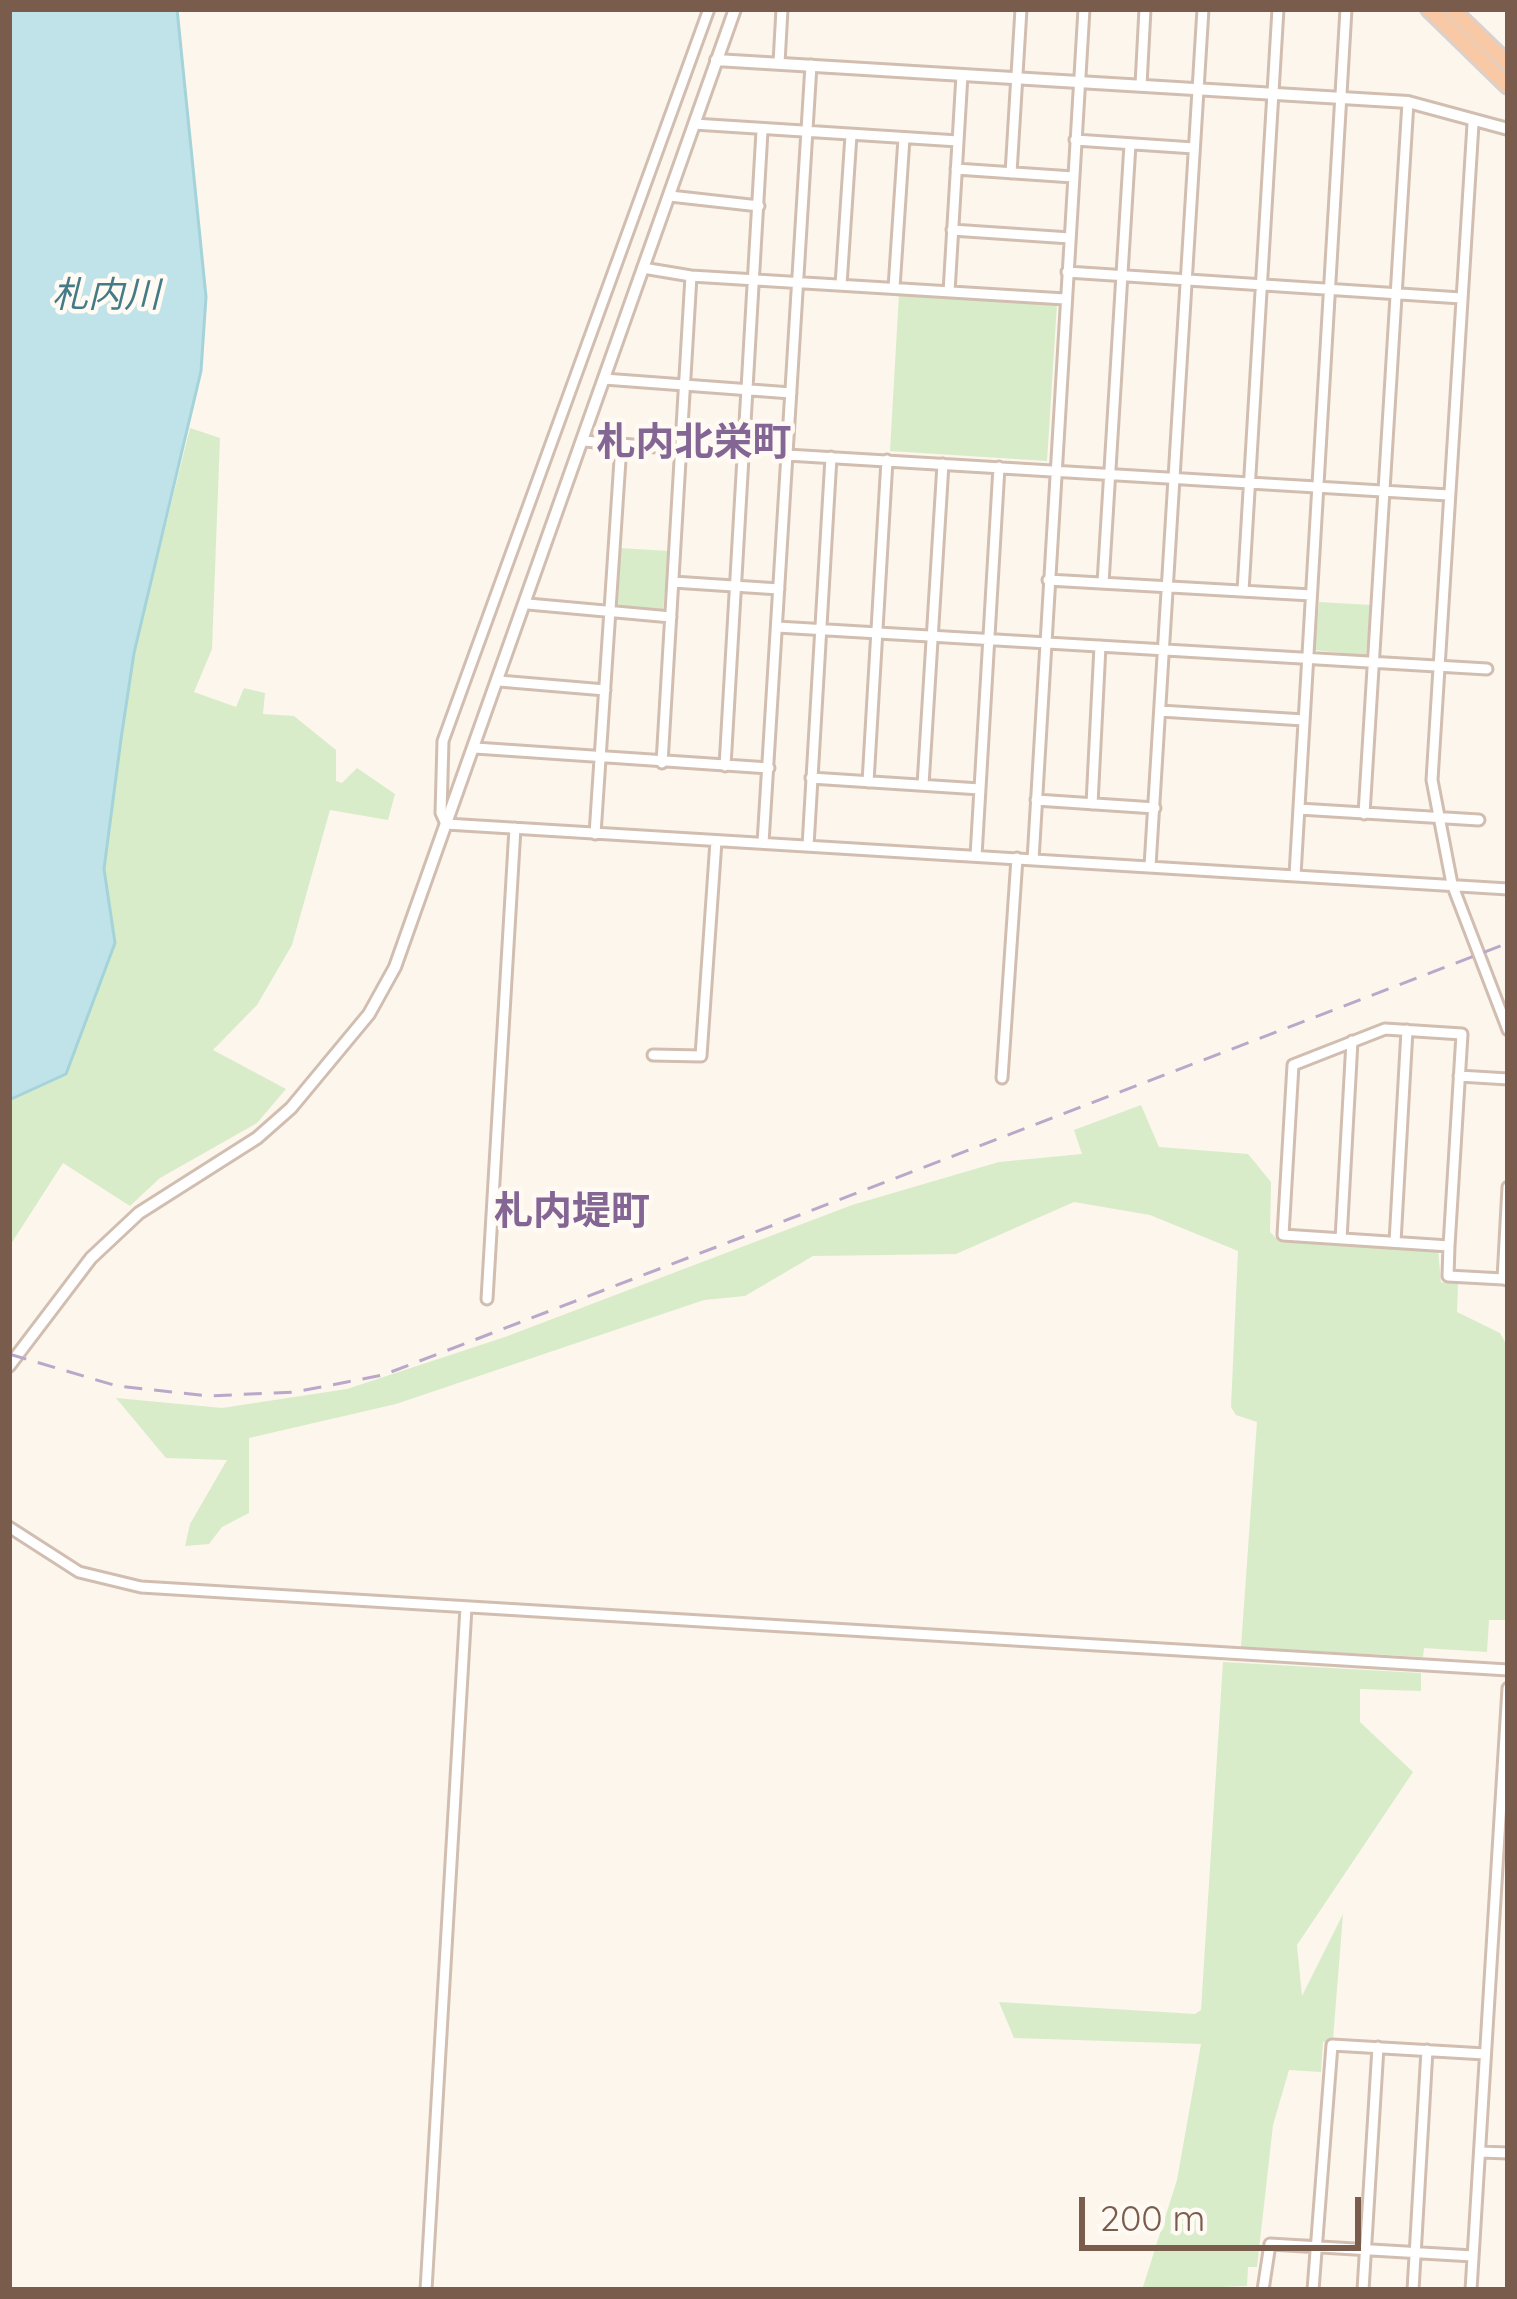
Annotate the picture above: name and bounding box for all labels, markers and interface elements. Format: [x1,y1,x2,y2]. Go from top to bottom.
water label: 札内川 [52,274,160,318]
district label: 札内北栄町 [597,420,791,466]
district label: 札内堤町 [494,1189,650,1235]
scale bar [1085,2173,1367,2247]
text: 200 m [1100,2195,1205,2240]

